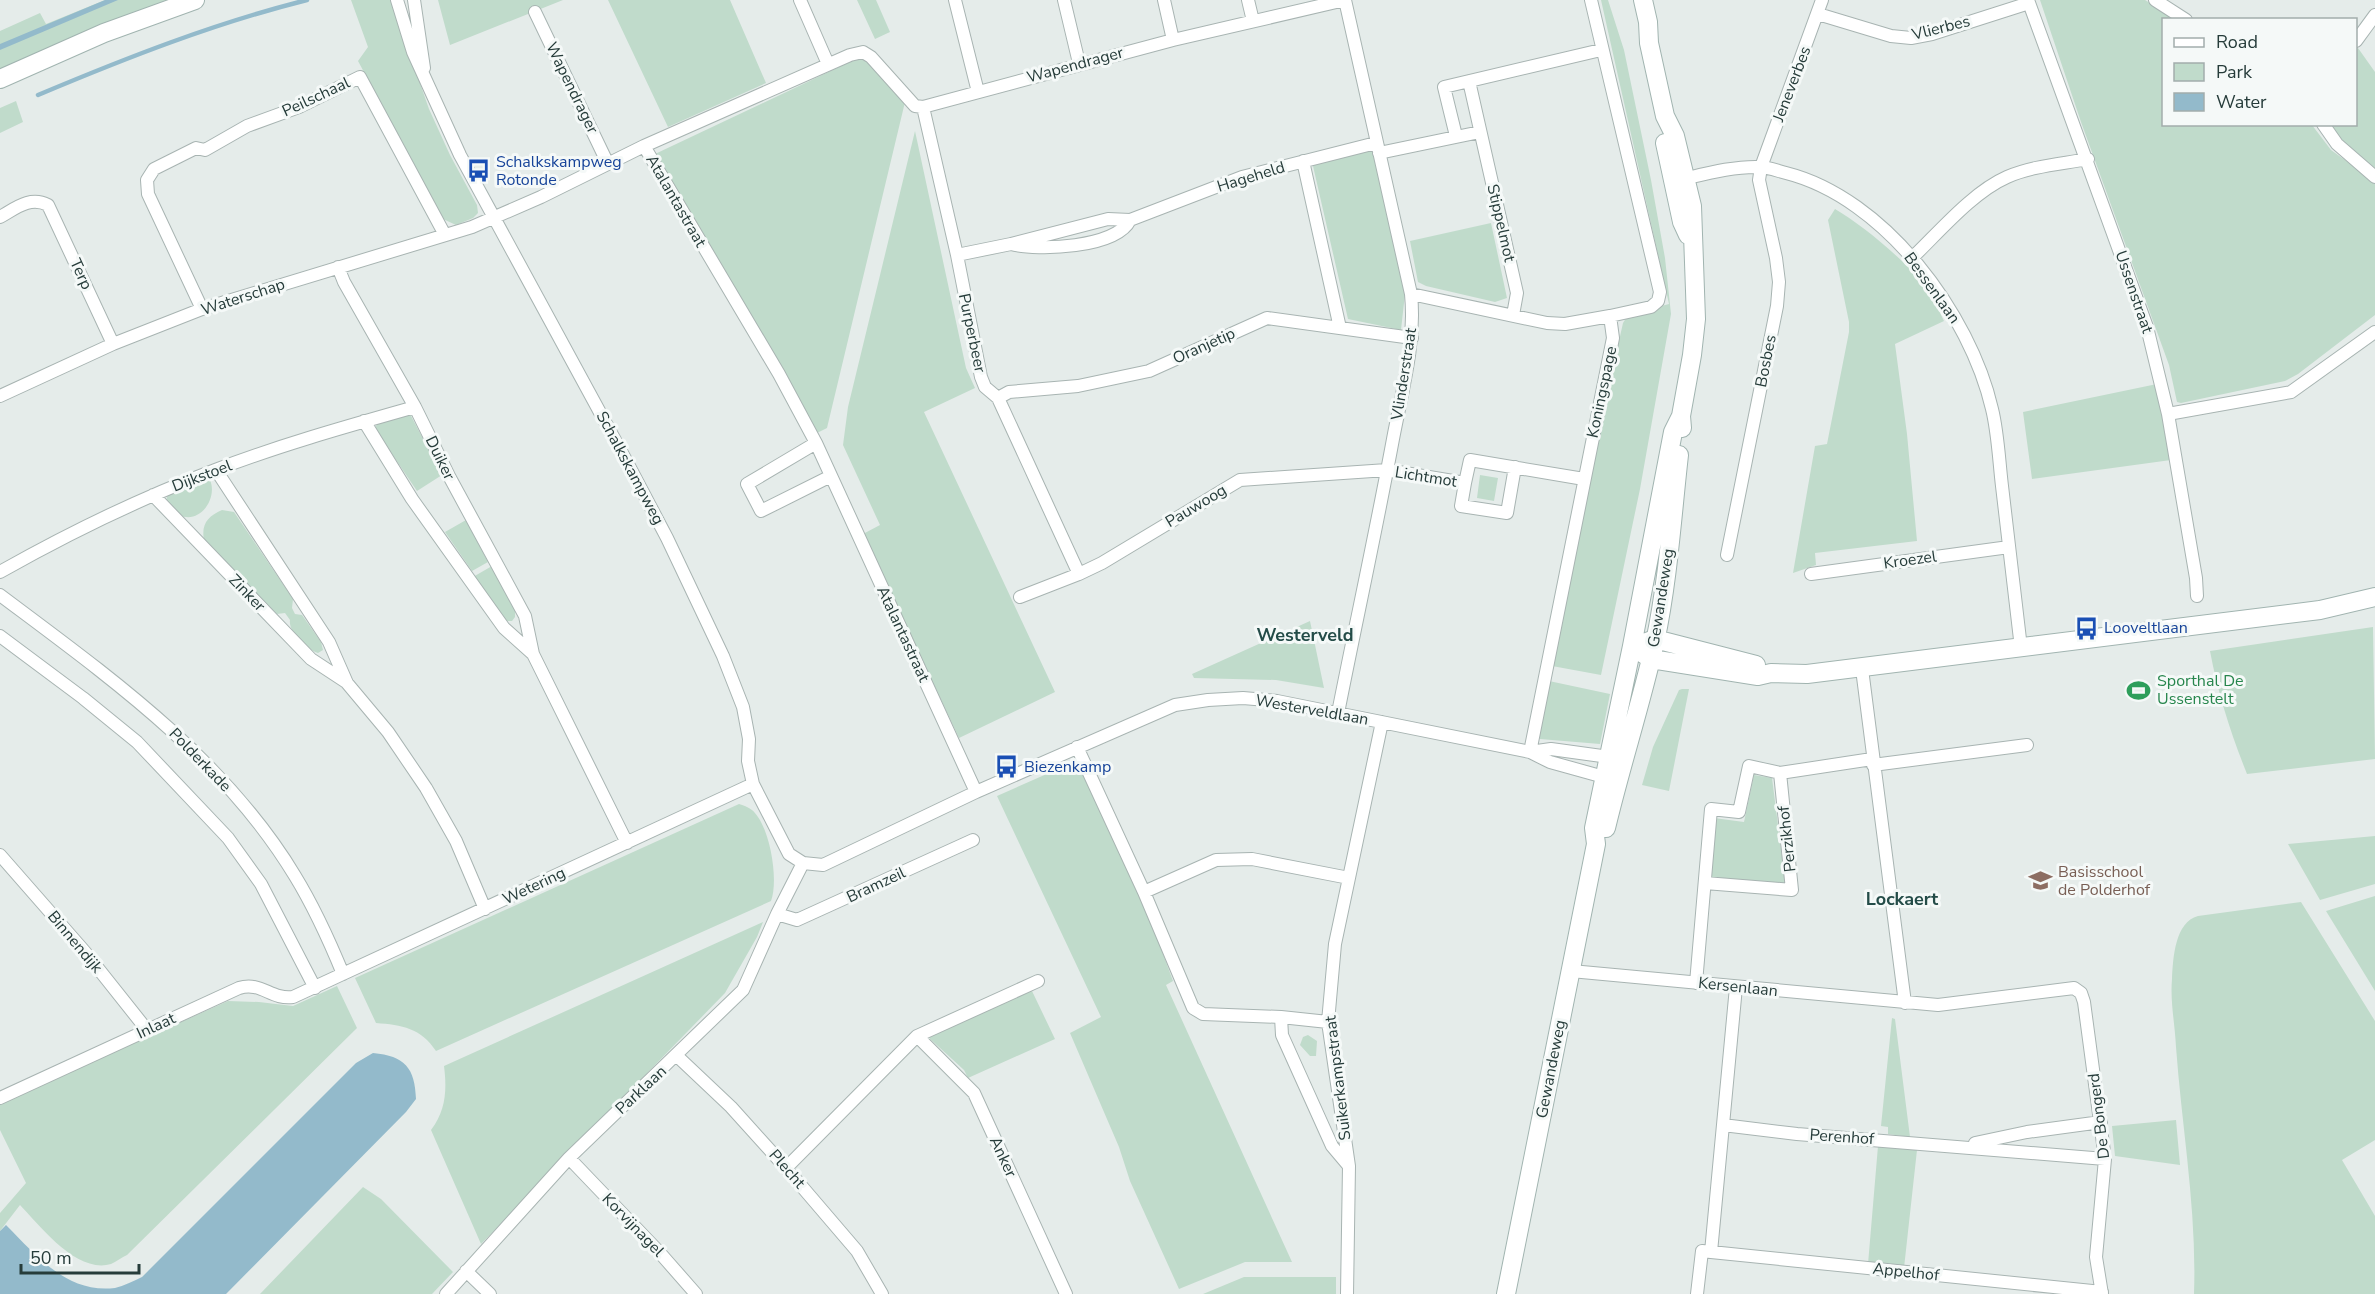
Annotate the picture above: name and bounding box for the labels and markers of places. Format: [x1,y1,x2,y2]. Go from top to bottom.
place label: Schalkskampweg Rotonde [496,151,622,191]
bus stop icon: Schalkskampweg Rotonde [465,158,491,184]
bus stop icon: Looveltlaan [2073,615,2099,641]
place label: Looveltlaan [2104,617,2188,639]
place label: Sporthal De Ussenstelt [2157,670,2244,710]
sports icon: Sporthal De Ussenstelt [2126,677,2152,703]
bus stop icon: Biezenkamp [993,754,1019,780]
place label: Biezenkamp [1024,756,1111,778]
place label: Basisschool de Polderhof [2058,861,2151,901]
school or university icon: Basisschool de Polderhof [2027,868,2053,894]

